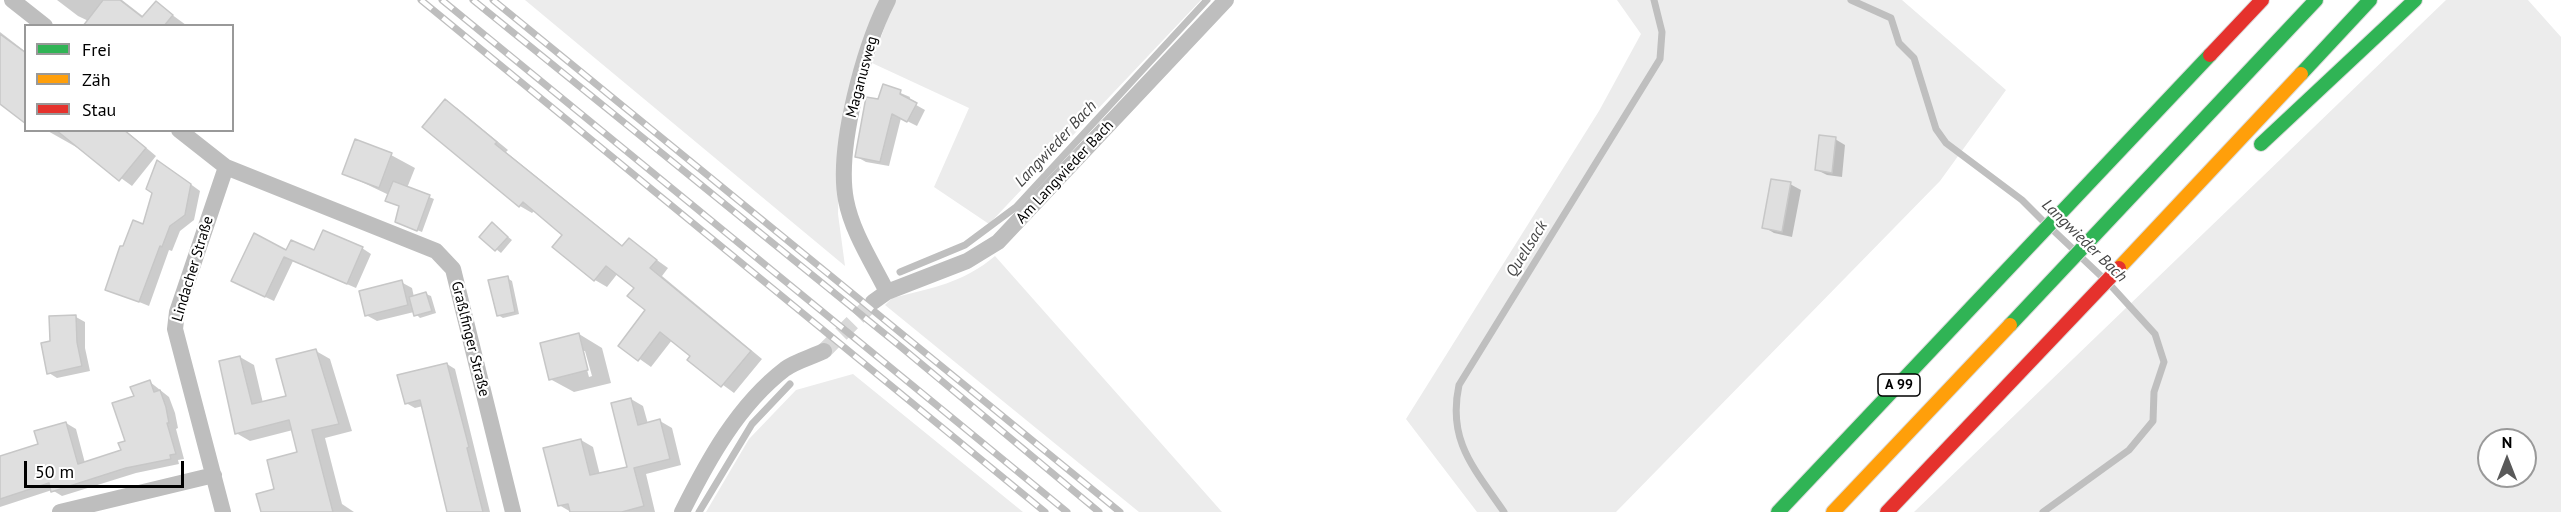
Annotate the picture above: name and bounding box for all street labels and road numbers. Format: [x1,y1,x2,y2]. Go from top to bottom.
street label: Maganusweg [842,34,882,120]
street label: Am Langwieder Bach [1012,117,1118,227]
street label: Lindacher Straße [168,214,218,324]
street label: Graßlfinger Straße [447,280,493,398]
road number: A 99 [1878,374,1920,396]

